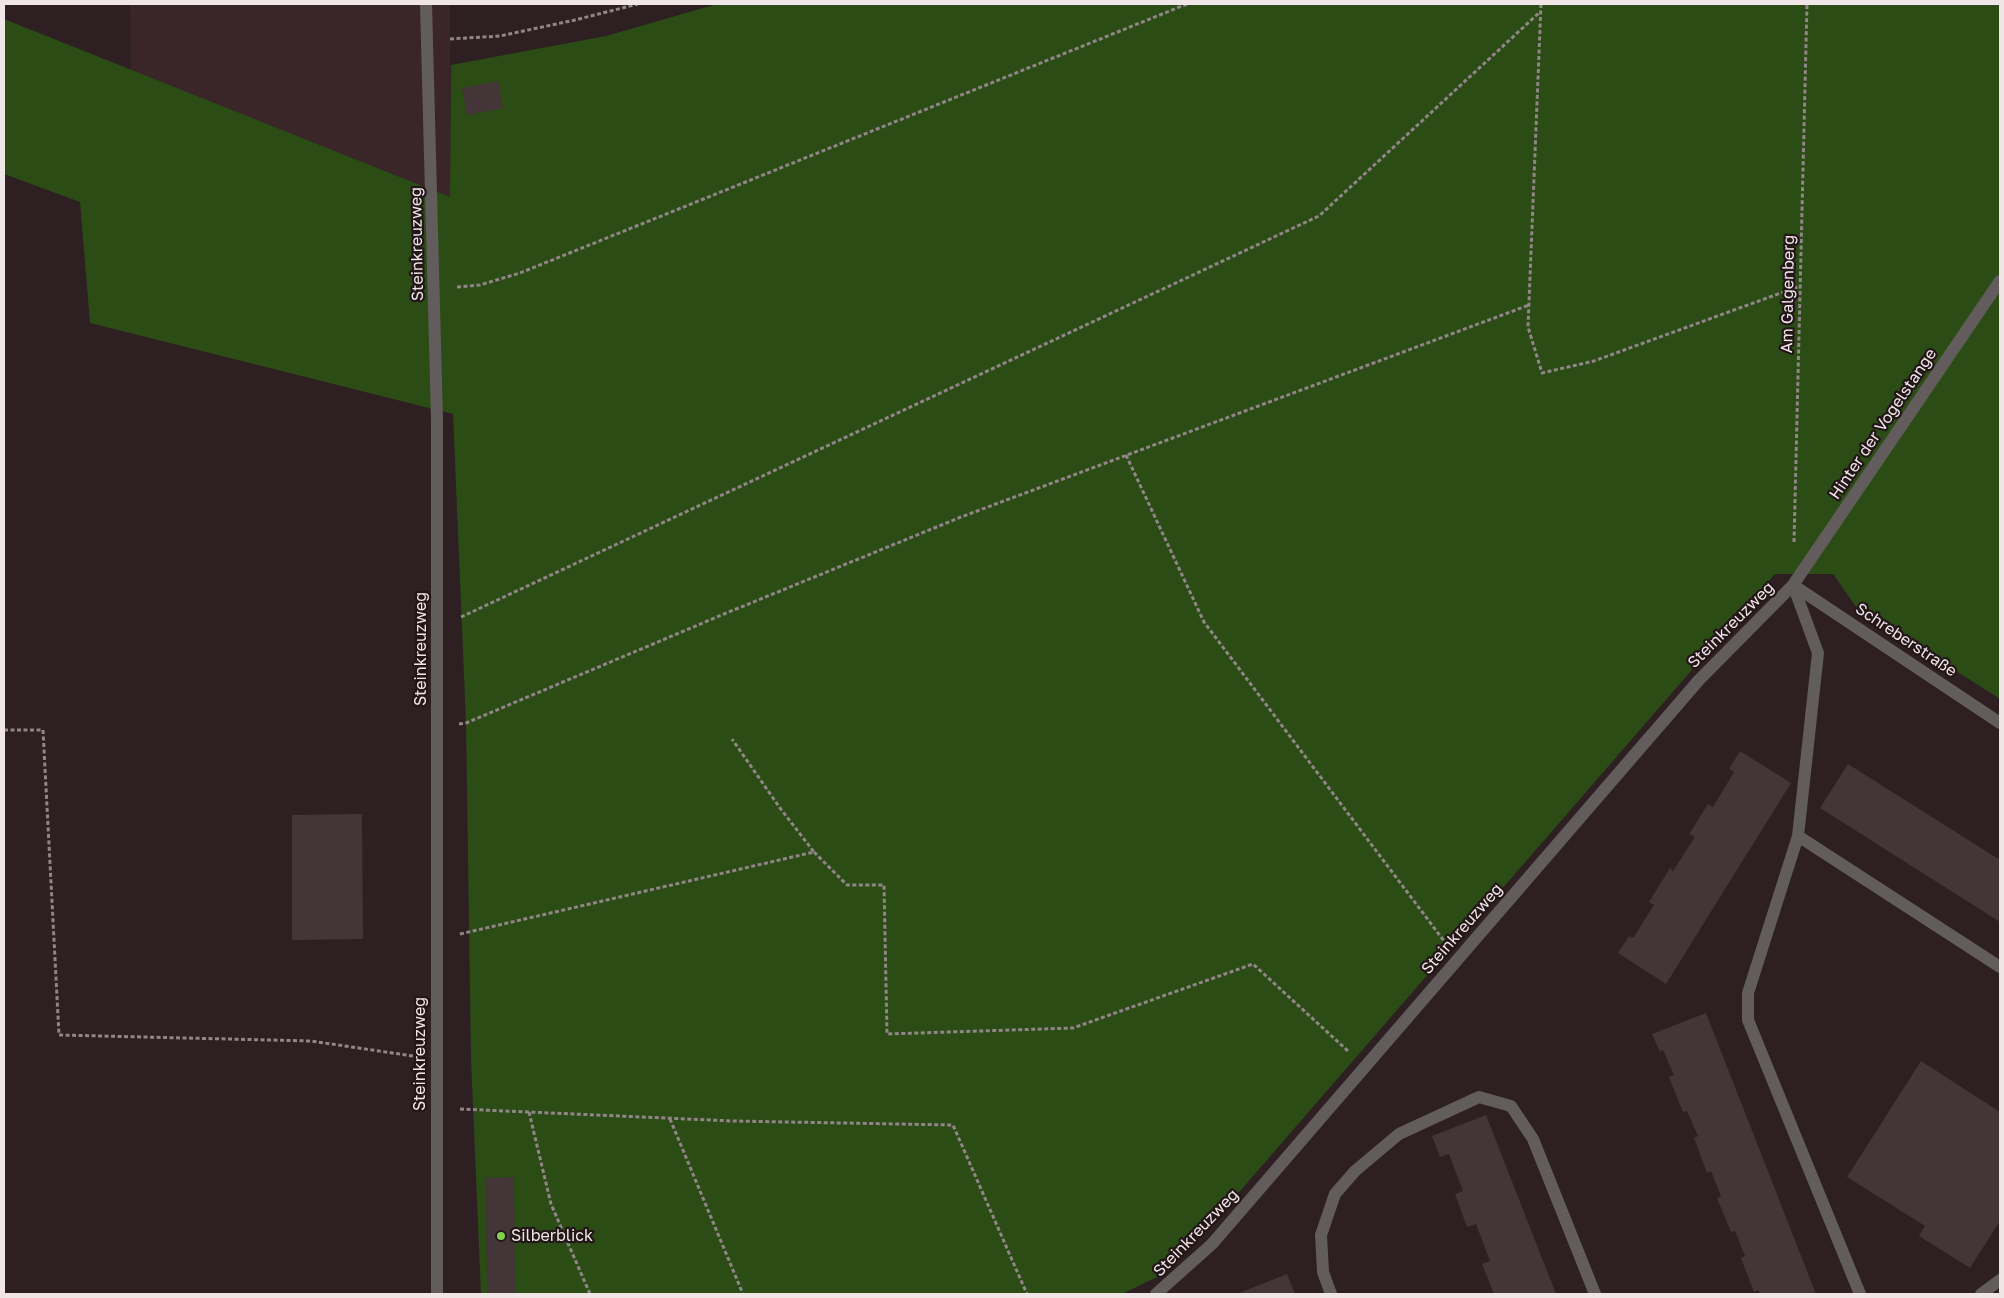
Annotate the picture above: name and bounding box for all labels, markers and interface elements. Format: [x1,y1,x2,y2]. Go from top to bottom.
street label: Steinkreuzweg [406,187,428,301]
street label: Am Galgenberg [1777,235,1799,353]
street label: Hinter der Vogelstange [1825,345,1941,503]
street label: Steinkreuzweg [1684,578,1778,672]
street label: Steinkreuzweg [411,592,431,706]
street label: Schreberstraße [1852,599,1960,681]
street label: Steinkreuzweg [1417,880,1507,978]
street label: Steinkreuzweg [410,997,430,1111]
street label: Steinkreuzweg [1149,1185,1243,1281]
place label: Silberblick [511,1226,593,1246]
marker: Silberblick [495,1230,507,1242]

